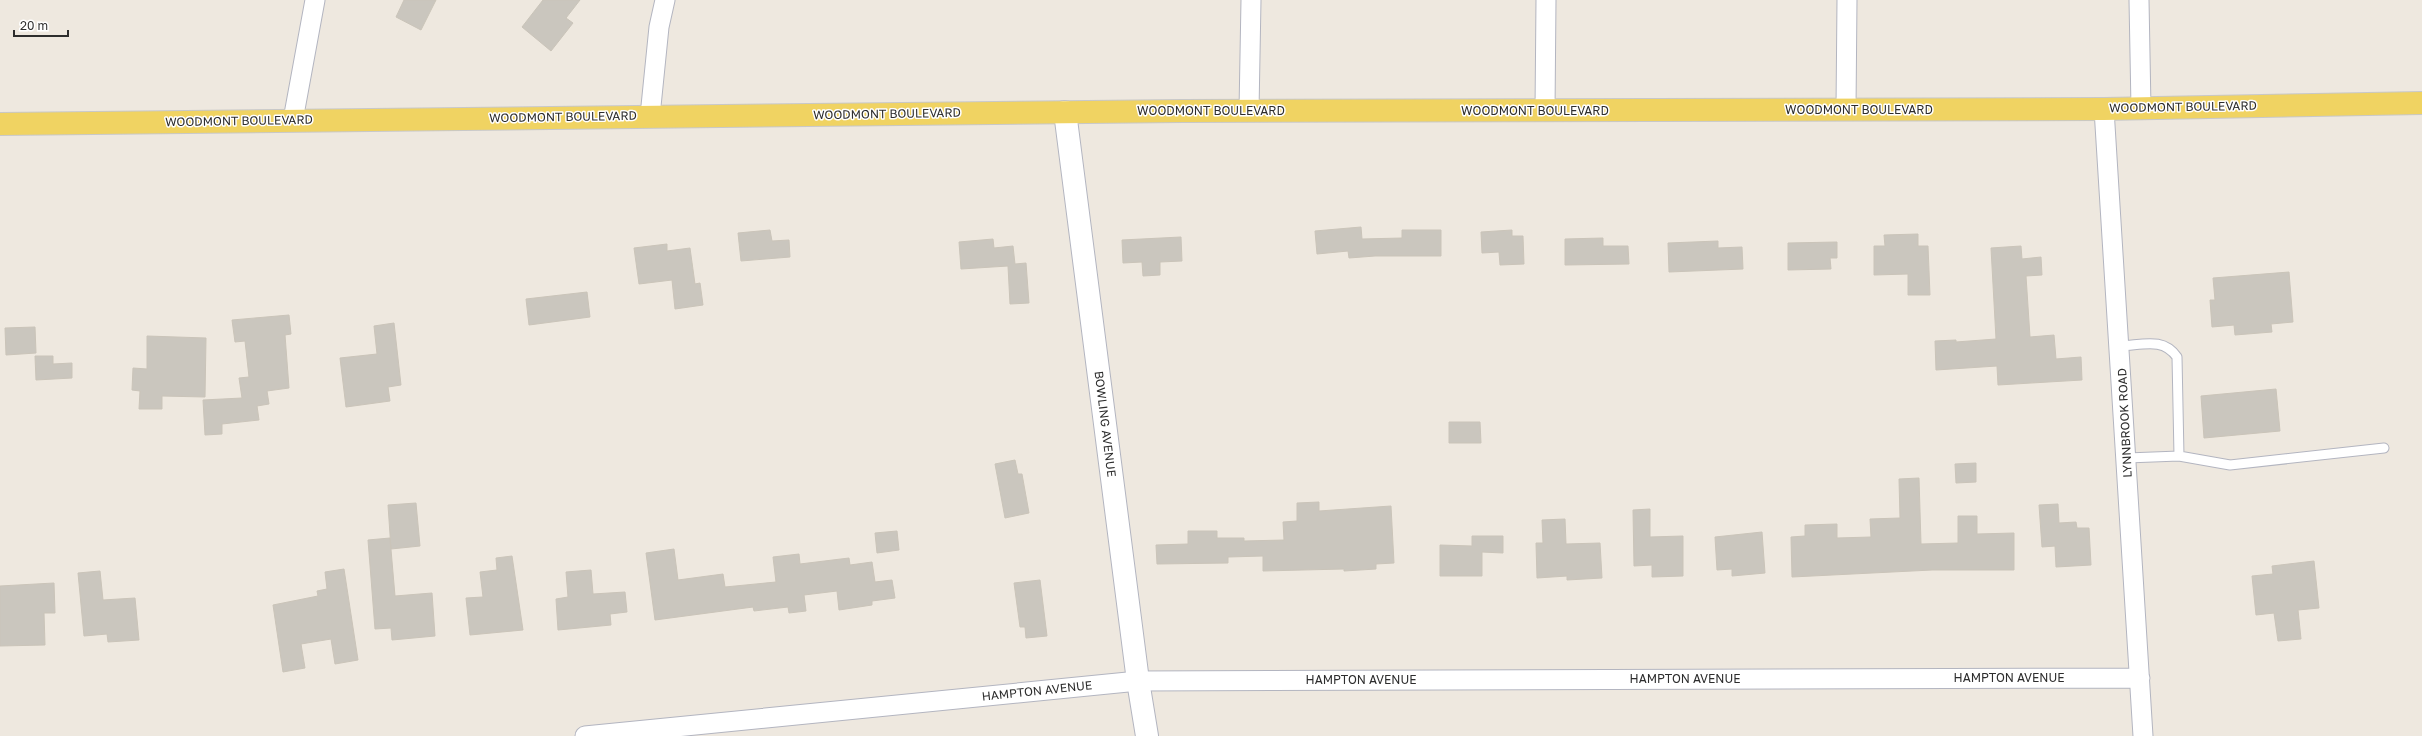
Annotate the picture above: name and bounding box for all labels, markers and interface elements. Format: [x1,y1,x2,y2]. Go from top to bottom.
scale bar [14,12,68,38]
text: 20 m [20,18,48,33]
street label: WOODMONT BOULEVARD [2109,98,2257,115]
street label: WOODMONT BOULEVARD [1785,102,1933,117]
street label: WOODMONT BOULEVARD [1137,103,1285,118]
street label: WOODMONT BOULEVARD [1461,103,1609,118]
street label: WOODMONT BOULEVARD [813,105,961,122]
street label: WOODMONT BOULEVARD [489,108,637,125]
street label: WOODMONT BOULEVARD [165,112,313,129]
street label: LYNNBROOK ROAD [2114,368,2135,478]
street label: BOWLING AVENUE [1092,370,1119,478]
street label: HAMPTON AVENUE [1954,670,2064,685]
street label: HAMPTON AVENUE [1630,671,1740,686]
street label: HAMPTON AVENUE [1306,672,1416,687]
street label: HAMPTON AVENUE [981,677,1093,704]

